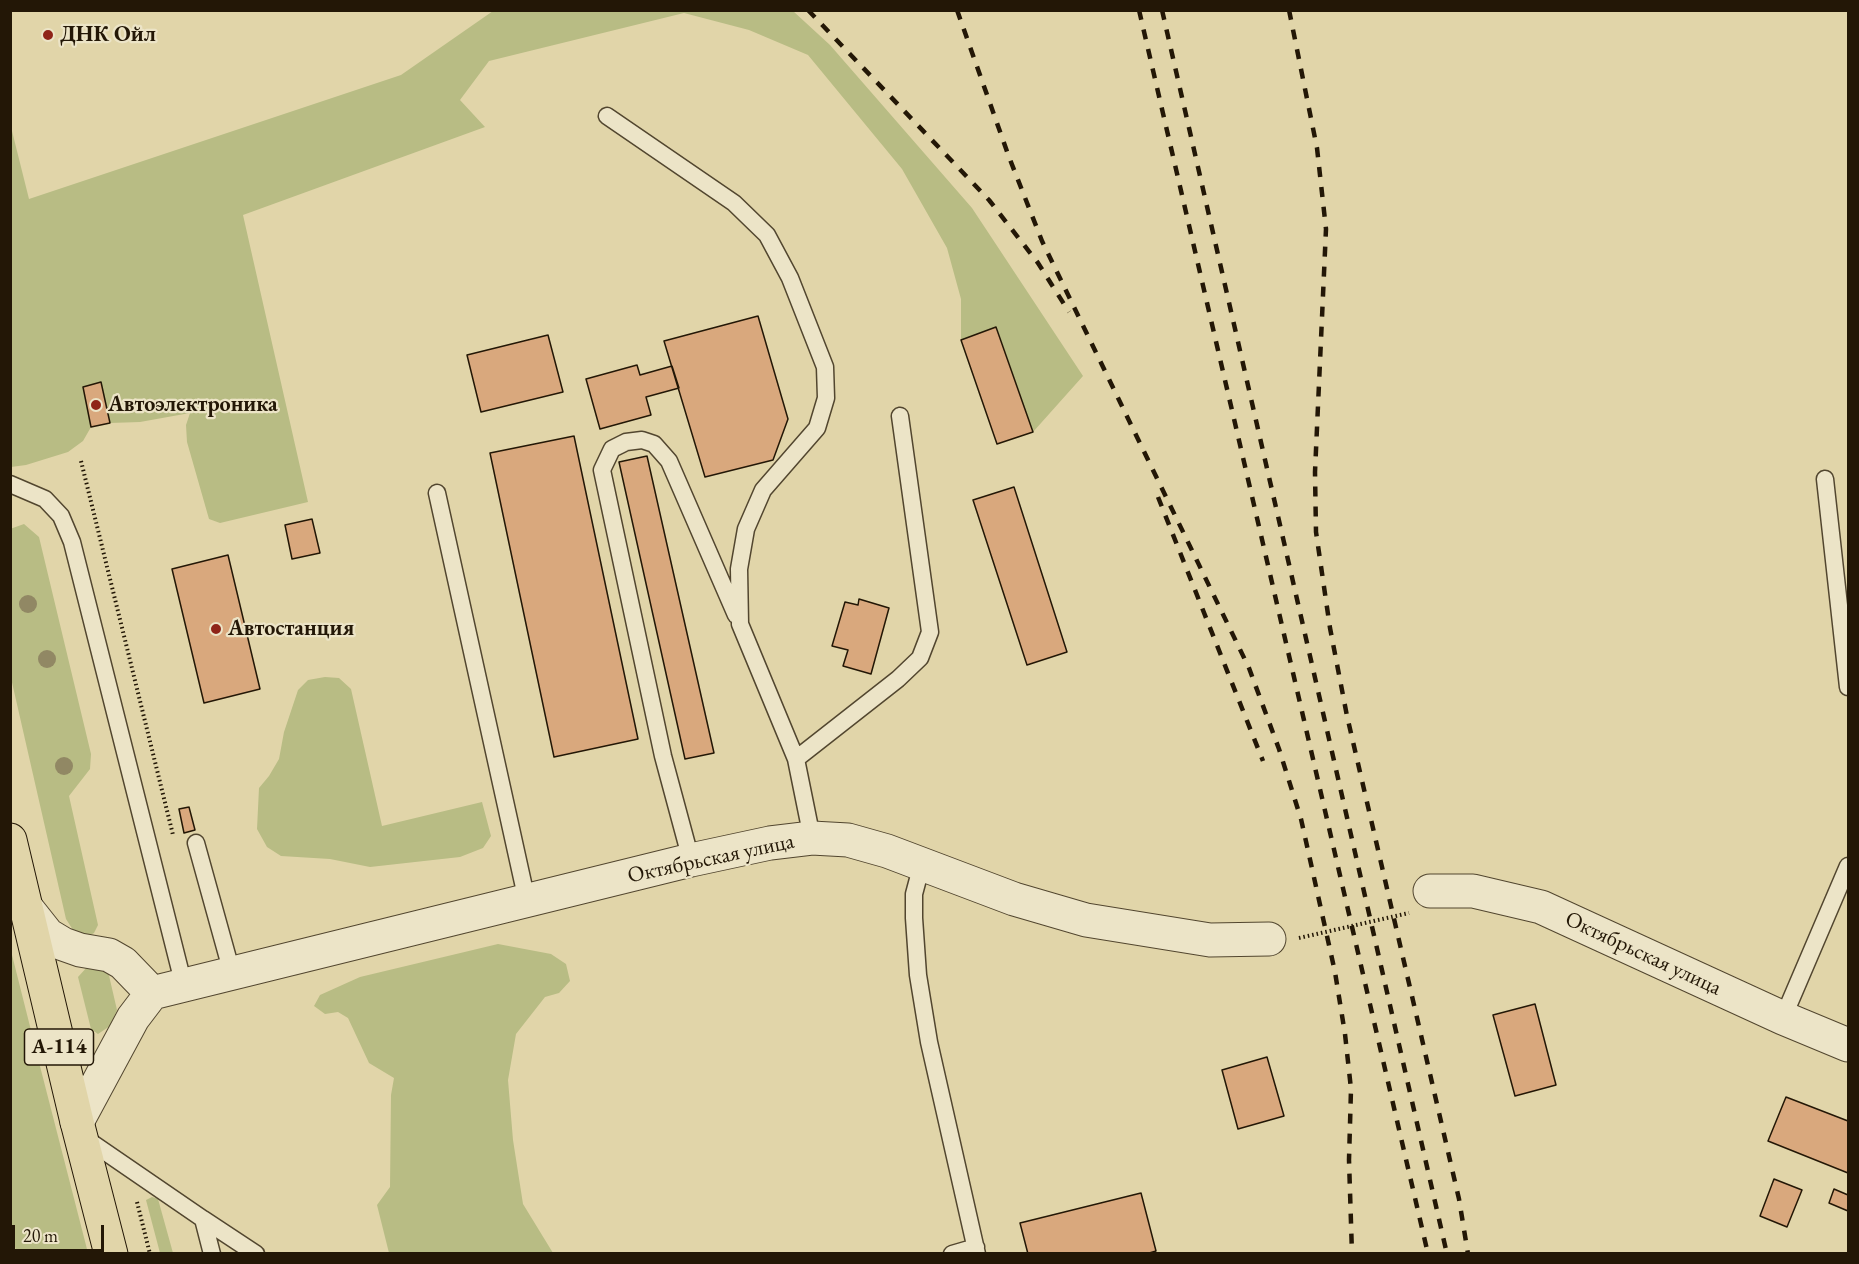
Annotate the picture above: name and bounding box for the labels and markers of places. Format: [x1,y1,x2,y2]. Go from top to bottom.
place label: ДНК Ойл [60,22,156,48]
marker: ДНК Ойл [41,28,55,42]
place label: Автоэлектроника [108,392,278,418]
marker: Автоэлектроника [89,398,103,412]
place label: Автостанция [228,616,354,642]
marker: Автостанция [209,622,223,636]

